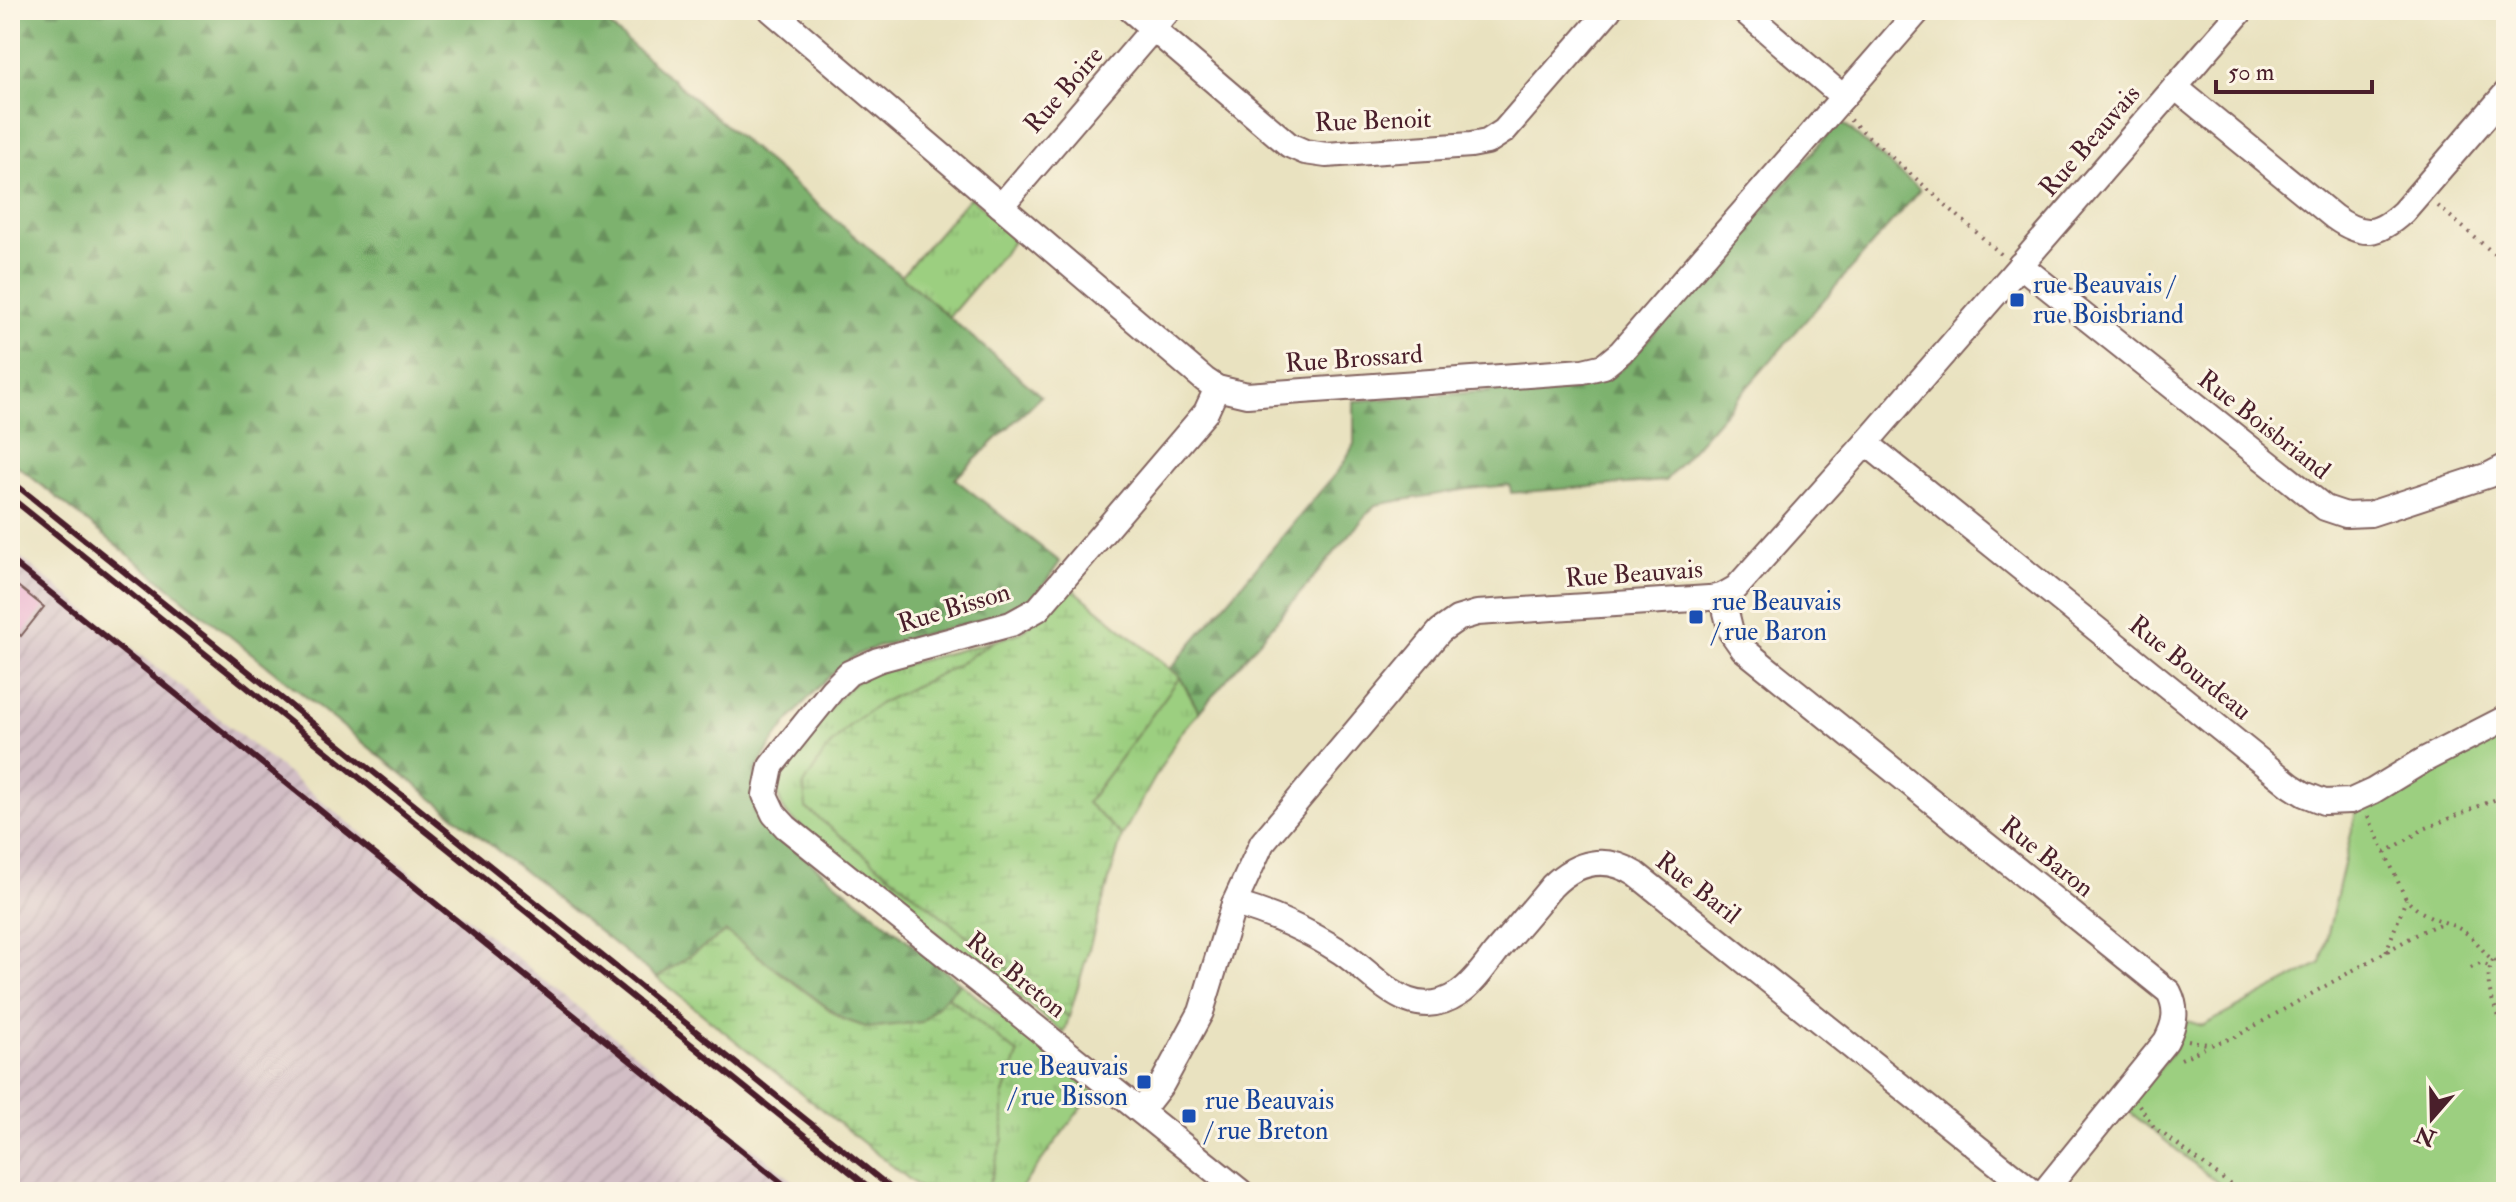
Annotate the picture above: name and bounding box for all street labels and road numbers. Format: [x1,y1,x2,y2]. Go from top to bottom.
street label: Rue Boire [1017,40,1111,140]
street label: Rue Beauvais [2033,78,2147,203]
street label: Rue Benoit [1314,103,1432,139]
street label: Rue Brossard [1284,338,1424,380]
street label: Rue Boisbriand [2191,363,2337,487]
street label: Rue Beauvais [1564,553,1704,595]
street label: Rue Bisson [894,576,1014,640]
street label: Rue Bourdeau [2122,609,2258,727]
street label: Rue Baron [1994,810,2100,904]
street label: Rue Baril [1649,845,1747,931]
street label: Rue Breton [959,925,1073,1025]

